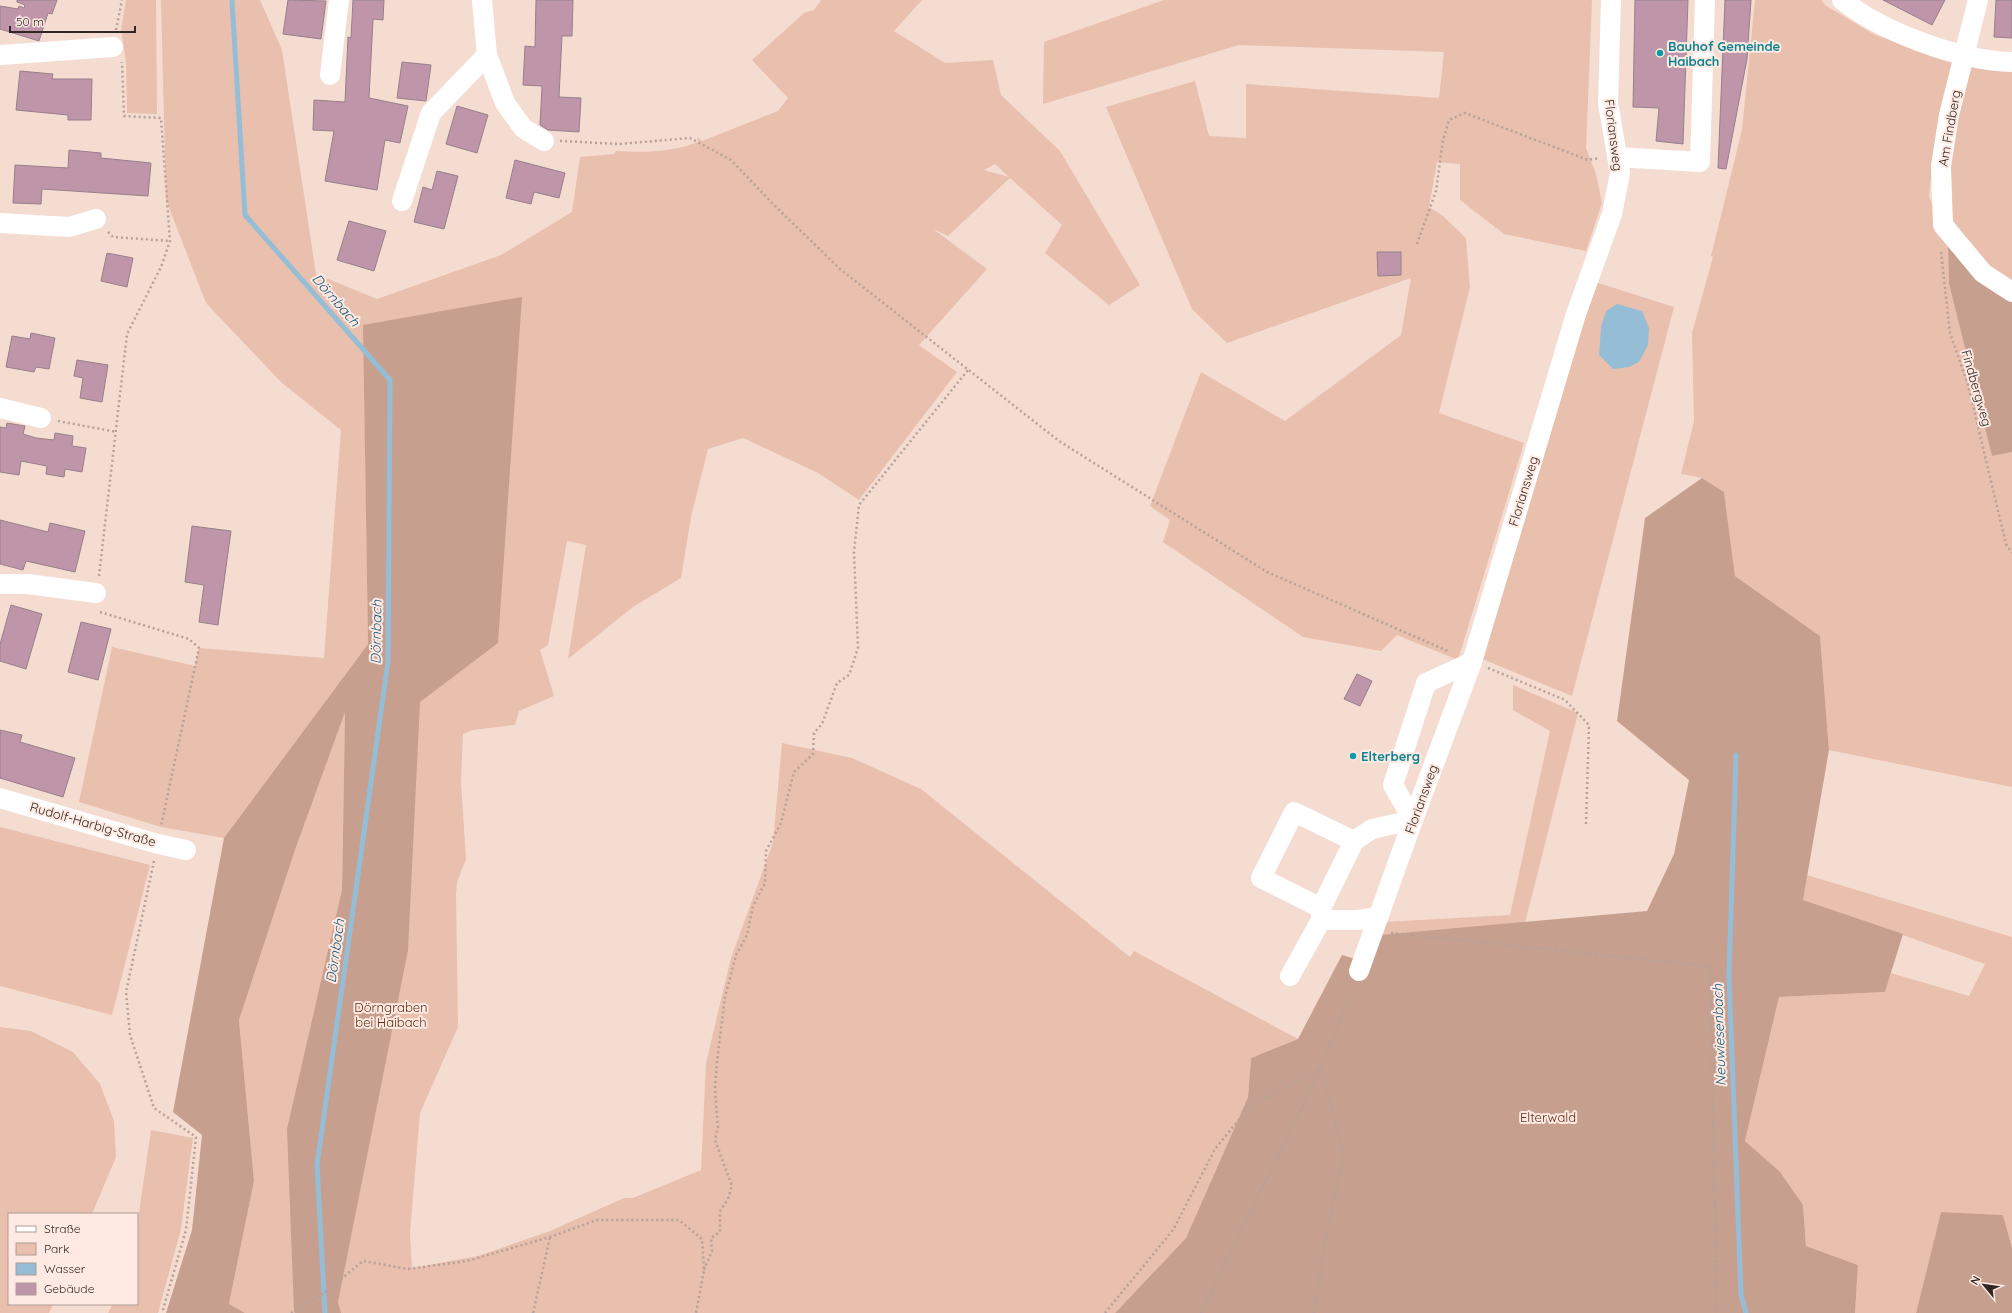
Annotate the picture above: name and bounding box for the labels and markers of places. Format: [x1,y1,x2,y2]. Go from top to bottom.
place label: Bauhof Gemeinde Haibach [1668,38,1781,69]
marker: Bauhof Gemeinde Haibach [1655,48,1665,58]
place label: Elterberg [1361,748,1420,764]
marker: Elterberg [1348,751,1358,761]

